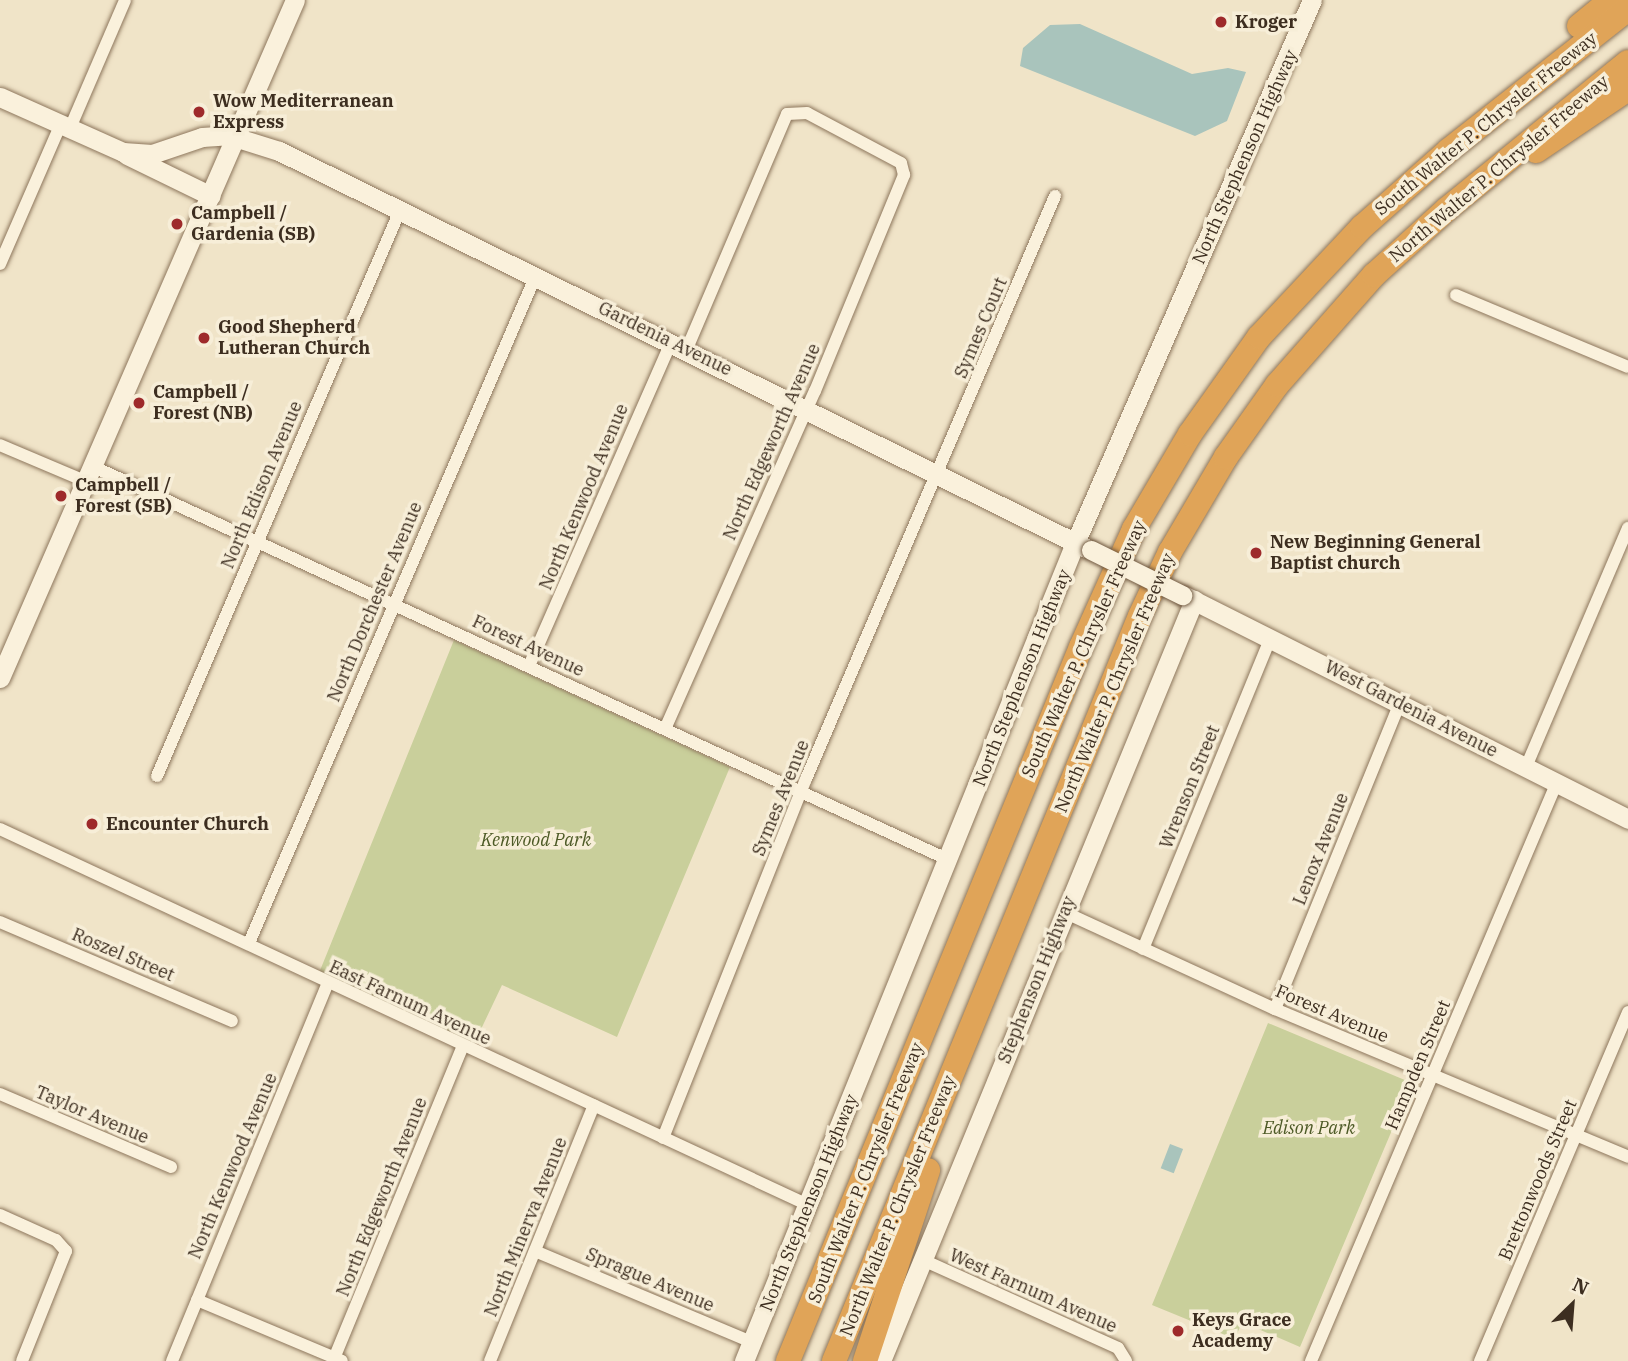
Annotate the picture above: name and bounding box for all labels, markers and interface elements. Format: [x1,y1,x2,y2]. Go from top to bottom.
place label: Kroger [1235,11,1297,33]
marker: Kroger [1213,14,1229,30]
street label: South Walter P. Chrysler Freeway [1371,28,1601,220]
street label: North Stephenson Highway [1188,46,1302,268]
street label: North Walter P. Chrysler Freeway [1385,71,1613,267]
place label: Wow Mediterranean Express [213,91,394,134]
marker: Wow Mediterranean Express [191,104,207,120]
place label: Campbell / Gardenia (SB) [191,203,315,246]
marker: Campbell / Gardenia (SB) [169,216,185,232]
street label: Symes Court [950,274,1012,382]
street label: Gardenia Avenue [595,297,735,381]
place label: Good Shepherd Lutheran Church [218,317,370,360]
marker: Good Shepherd Lutheran Church [196,330,212,346]
street label: North Edgeworth Avenue [719,340,825,544]
place label: Campbell / Forest (NB) [153,382,253,424]
marker: Campbell / Forest (NB) [131,395,147,411]
street label: North Edison Avenue [217,398,307,572]
street label: North Kenwood Avenue [535,401,633,593]
place label: Campbell / Forest (SB) [75,475,172,518]
marker: Campbell / Forest (SB) [53,488,69,504]
street label: North Dorchester Avenue [323,499,427,705]
street label: South Walter P. Chrysler Freeway [1017,517,1151,781]
place label: New Beginning General Baptist church [1270,532,1481,574]
marker: New Beginning General Baptist church [1248,545,1264,561]
street label: North Walter P. Chrysler Freeway [1050,550,1180,816]
street label: North Stephenson Highway [968,566,1076,790]
street label: Forest Avenue [469,611,587,681]
street label: West Gardenia Avenue [1321,656,1501,762]
street label: Wrenson Street [1155,722,1225,852]
street label: Symes Avenue [748,737,814,859]
street label: Lenox Avenue [1289,790,1353,908]
place label: Encounter Church [106,813,269,835]
marker: Encounter Church [84,816,100,832]
park label: Kenwood Park [481,829,591,851]
street label: Stephenson Highway [994,893,1080,1067]
street label: Roszel Street [69,924,177,986]
street label: East Farnum Avenue [326,956,494,1050]
street label: Forest Avenue [1272,980,1392,1048]
street label: Hampden Street [1381,997,1455,1133]
street label: South Walter P. Chrysler Freeway [804,1039,928,1307]
street label: North Kenwood Avenue [184,1070,282,1262]
street label: North Walter P. Chrysler Freeway [836,1072,960,1340]
street label: Taylor Avenue [32,1081,152,1149]
street label: North Stephenson Highway [755,1091,863,1315]
street label: North Edgeworth Avenue [332,1094,432,1300]
street label: Brettonwoods Street [1494,1096,1582,1264]
park label: Edison Park [1263,1117,1355,1139]
street label: North Minerva Avenue [480,1134,572,1320]
street label: Sprague Avenue [583,1243,717,1317]
street label: West Farnum Avenue [946,1244,1120,1338]
north arrow [1537,1270,1607,1340]
text: N [1569,1272,1593,1300]
place label: Keys Grace Academy [1192,1310,1291,1352]
marker: Keys Grace Academy [1170,1323,1186,1339]

